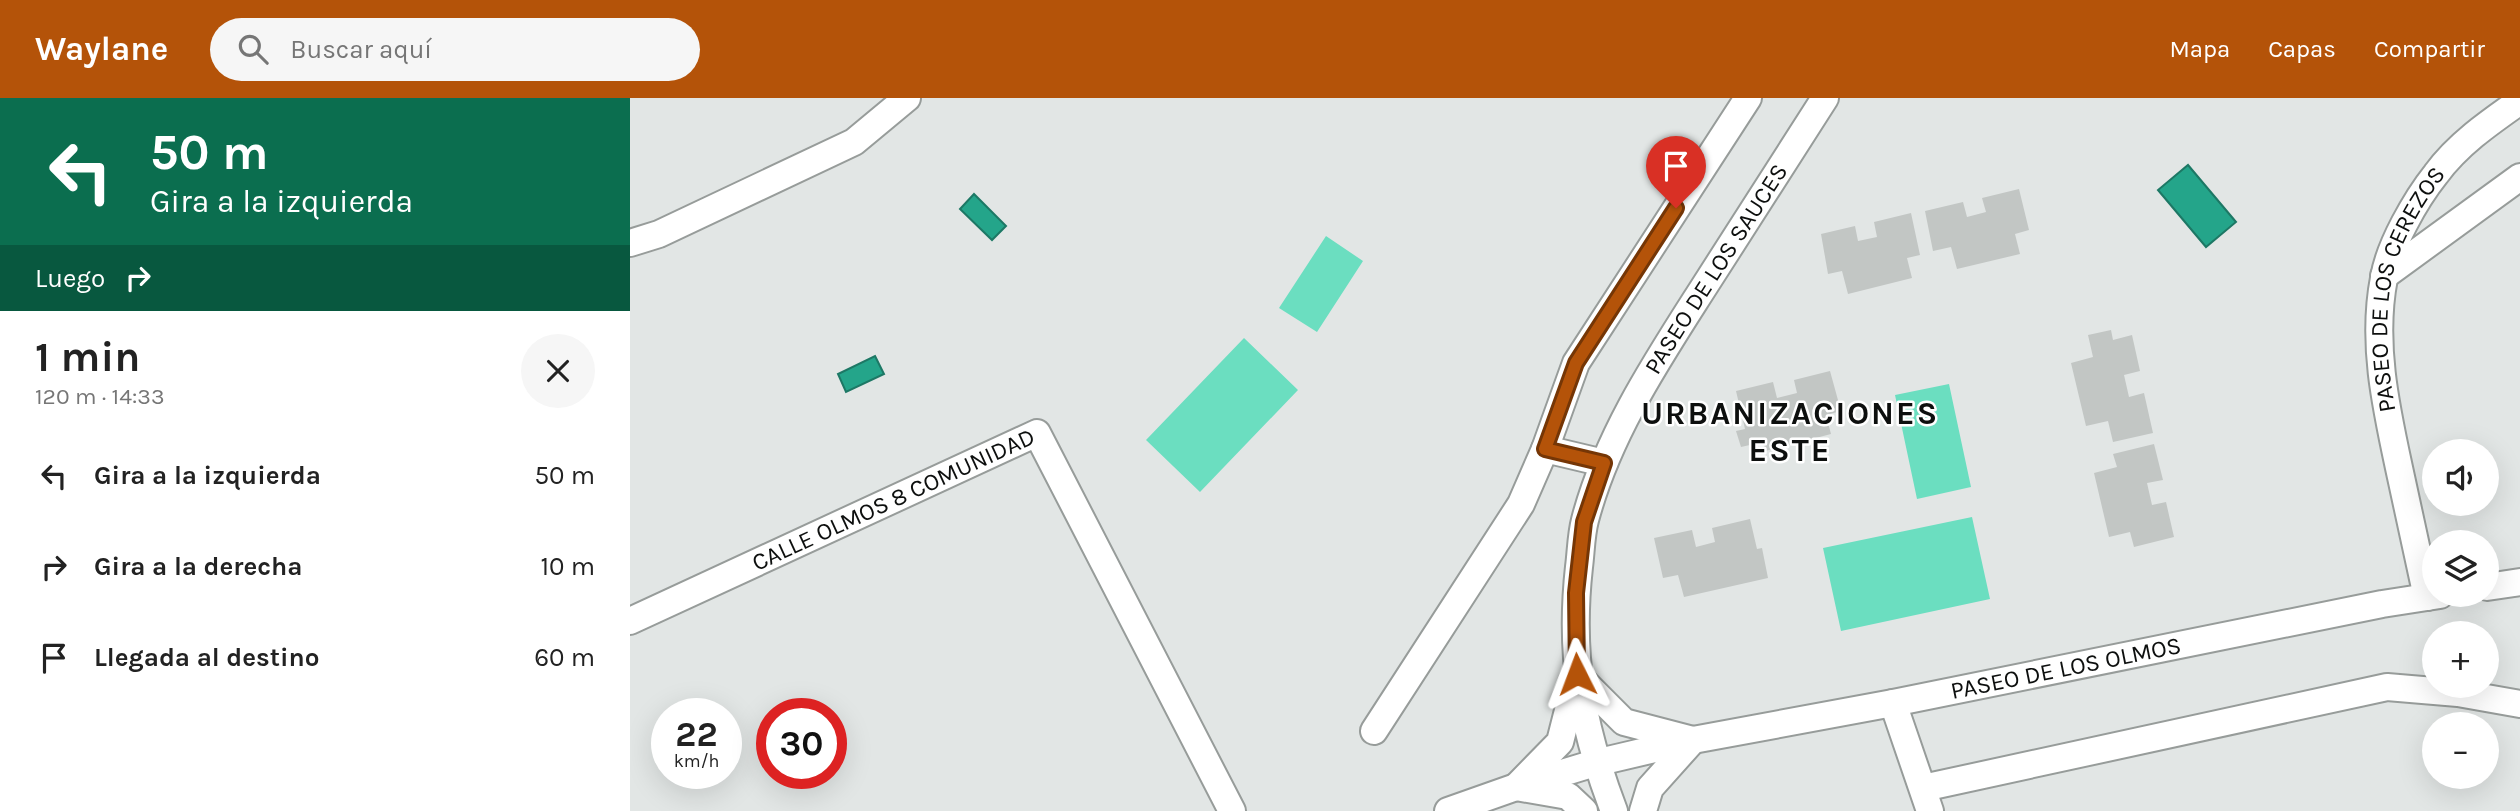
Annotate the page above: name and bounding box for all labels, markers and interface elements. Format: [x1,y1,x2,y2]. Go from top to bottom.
search box [210,18,700,81]
text: Waylane [35,30,168,68]
icon: search [234,30,272,68]
text: Buscar aquí [290,34,432,65]
text: Mapa [2169,35,2230,63]
text: Capas [2268,35,2336,63]
text: Compartir [2374,35,2485,63]
text: 50 m [150,124,268,181]
icon: left [35,126,126,217]
pin [1646,136,1706,208]
icon: arrive [1657,147,1695,185]
street label: PASEO DE LOS SAUCES [1639,158,1793,379]
street label: PASEO DE LOS CEREZOS [2365,161,2451,415]
text: Gira a la izquierda [150,183,413,220]
icon: right [119,259,157,297]
text: Luego [35,263,105,294]
text: 1 min [35,332,140,382]
button: close [521,334,595,408]
text: 120 m · 14:33 [35,383,165,410]
district label: URBANIZACIONES ESTE [1641,395,1939,469]
street label: CALLE OLMOS 8 COMUNIDAD [747,422,1039,577]
map controls [2422,439,2499,789]
button: sound [2422,439,2499,516]
icon: left [35,457,73,495]
text: Gira a la izquierda [94,460,321,491]
text: 50 m [534,460,595,491]
button: layers [2422,530,2499,607]
icon: right [35,548,73,586]
text: Gira a la derecha [94,551,303,582]
text: 10 m [540,551,595,582]
button: + [2422,621,2499,698]
street label: PASEO DE LOS OLMOS [1948,631,2183,705]
position arrow [1540,637,1614,711]
icon: arrive [35,639,73,677]
text: Llegada al destino [94,642,320,673]
text: 60 m [534,642,595,673]
speed limit sign: 30 [756,698,847,789]
button: − [2422,712,2499,789]
text: 22 [675,714,718,755]
text: km/h [674,750,719,772]

